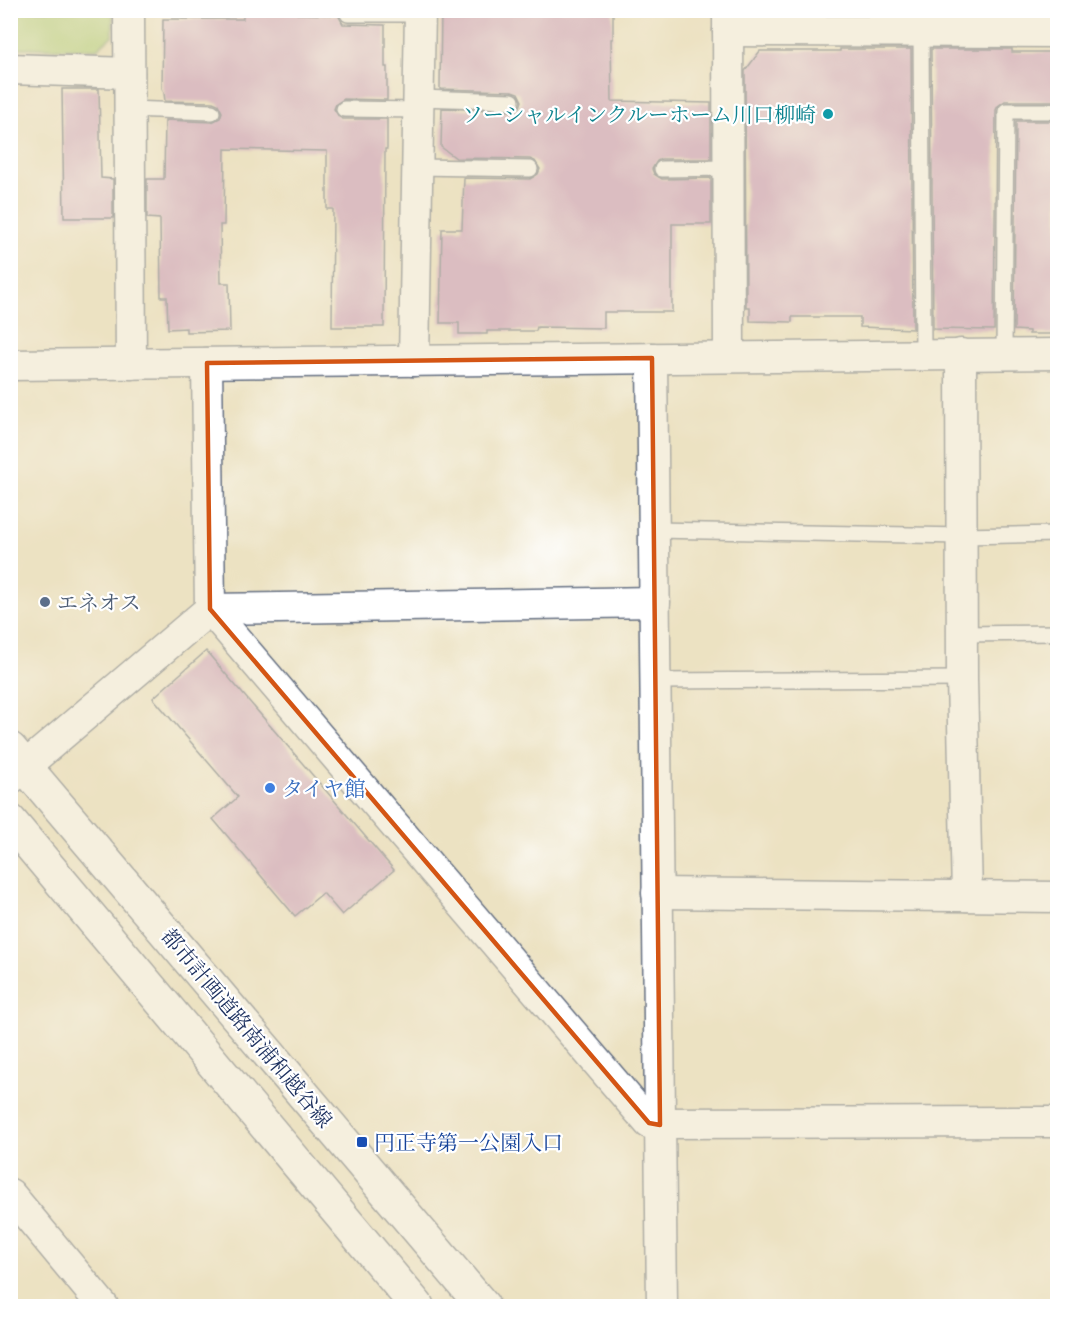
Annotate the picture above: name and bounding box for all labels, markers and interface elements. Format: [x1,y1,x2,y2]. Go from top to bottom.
place label: ソーシャルインクルーホーム川口柳崎 [462,101,816,128]
marker: ソーシャルインクルーホーム川口柳崎 [821,107,835,121]
place label: エネオス [57,589,141,616]
marker: エネオス [38,595,52,609]
place label: タイヤ館 [282,775,366,802]
marker: タイヤ館 [263,781,277,795]
street label: 都市計画道路南浦和越谷線 [156,923,338,1133]
place label: 円正寺第一公園入口 [374,1129,563,1156]
marker: 円正寺第一公園入口 [355,1135,369,1149]

